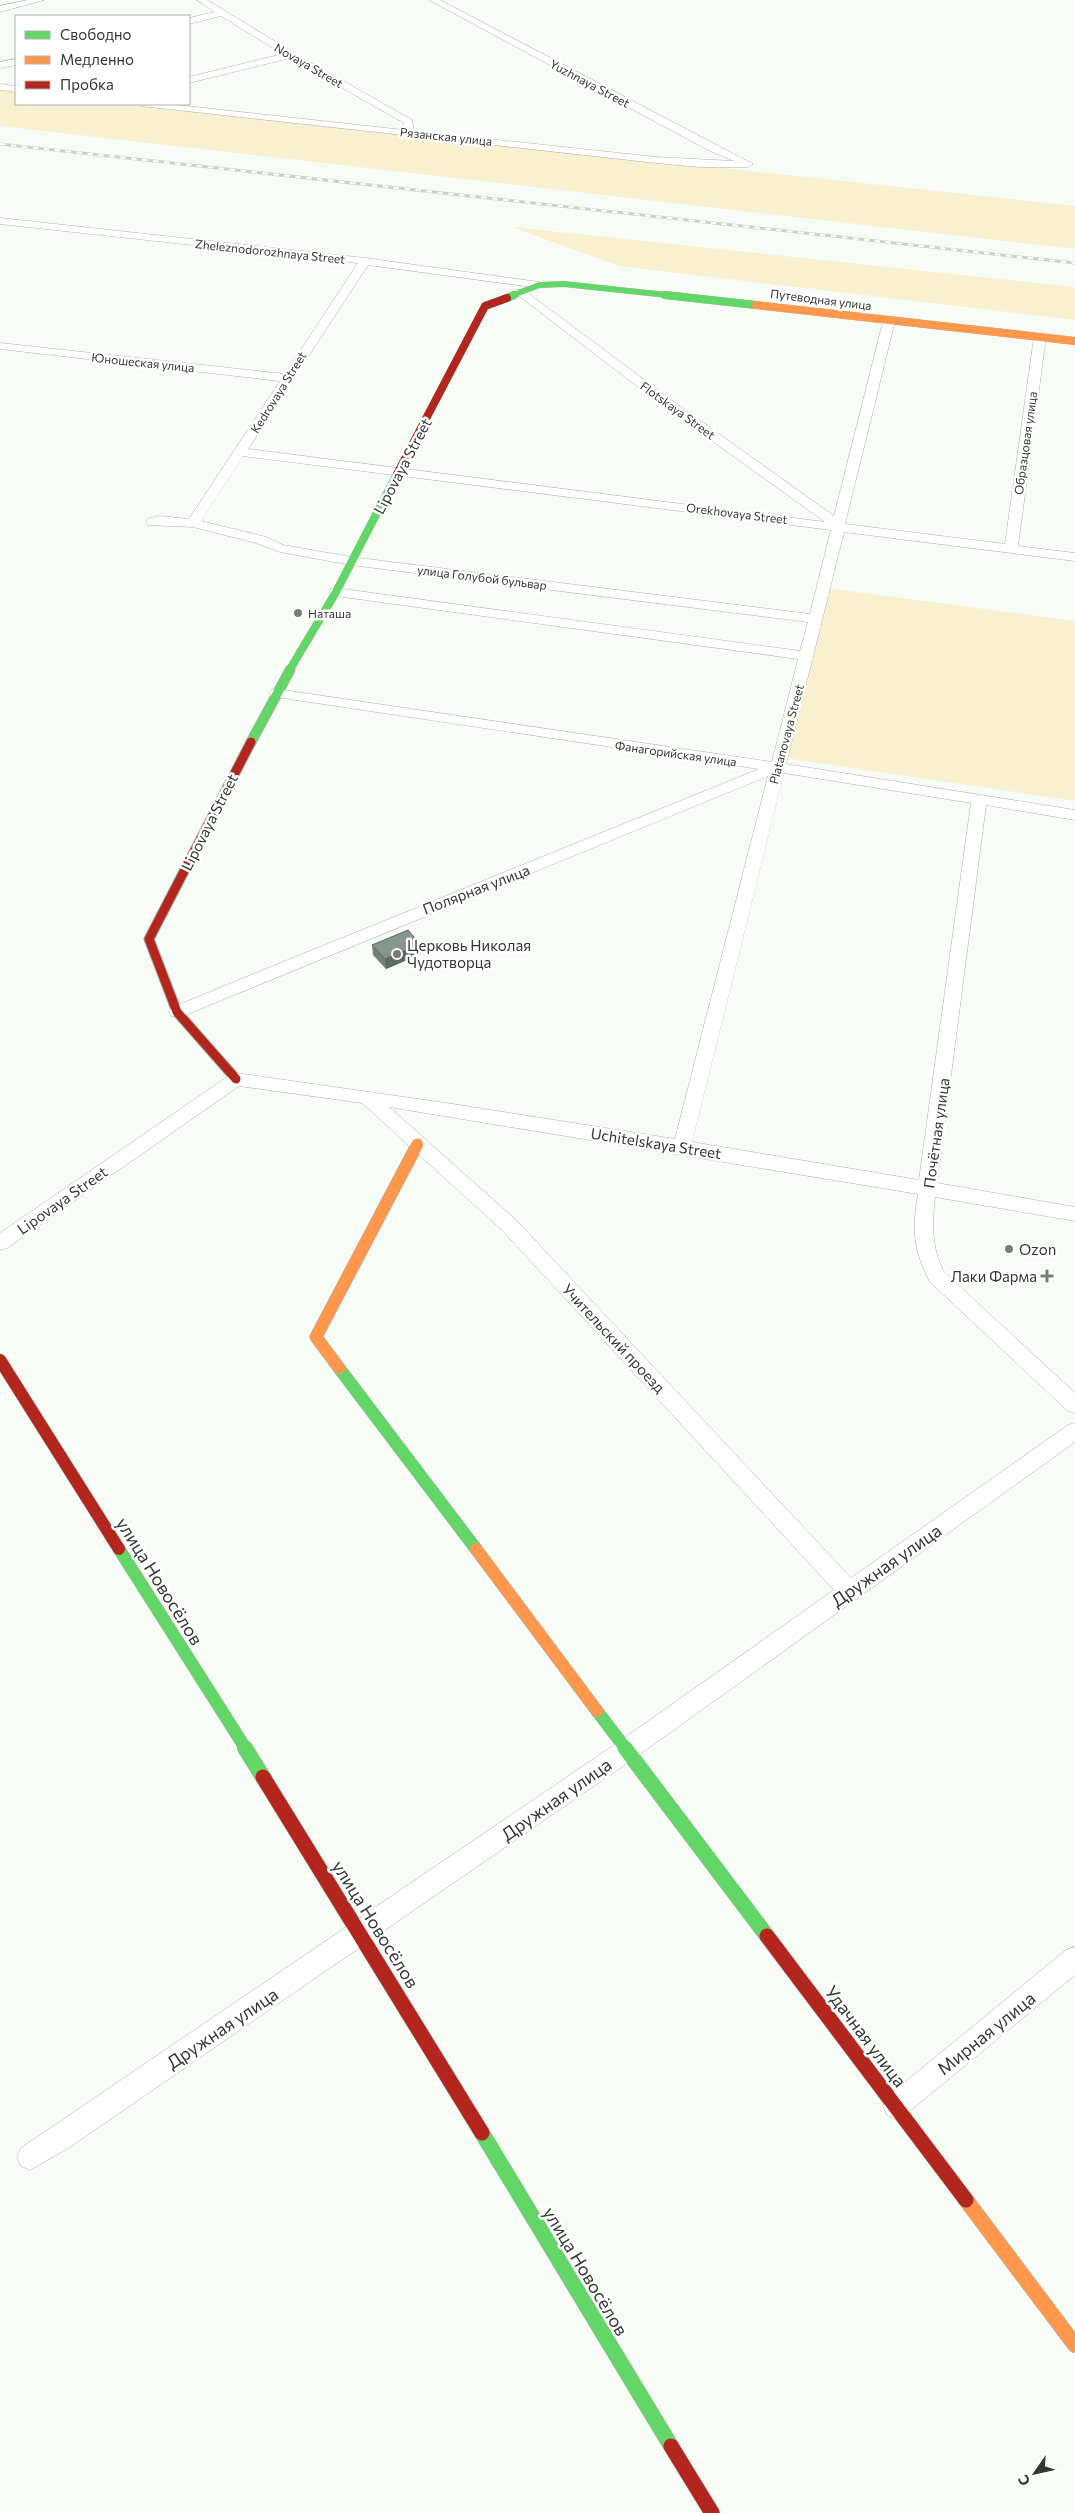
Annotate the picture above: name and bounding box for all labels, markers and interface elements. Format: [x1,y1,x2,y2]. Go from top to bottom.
legend [15,15,190,105]
text: Свободно [60,25,131,43]
street label: Novaya Street [272,40,346,90]
text: Медленно [60,50,134,68]
street label: Yuzhnaya Street [548,56,632,110]
text: Пробка [60,75,114,93]
street label: Рязанская улица [399,124,493,148]
street label: Zheleznodorozhnaya Street [194,236,346,266]
street label: Путеводная улица [770,286,872,312]
street label: Kedrovaya Street [247,349,309,435]
street label: Юношеская улица [91,350,195,374]
street label: Flotskaya Street [638,378,718,442]
street label: Образцовая улица [1011,390,1039,496]
street label: Lipovaya Street [369,415,435,517]
street label: Orekhovaya Street [686,500,788,526]
street label: улица Голубой бульвар [416,562,548,592]
place label: Наташа [308,606,351,620]
marker: Наташа [292,607,304,619]
street label: Platanovaya Street [766,683,806,785]
street label: Фанагорийская улица [614,738,738,768]
street label: Lipovaya Street [177,771,241,873]
street label: Полярная улица [420,860,532,918]
place label: Церковь Николая Чудотворца [407,936,531,971]
marker: Церковь Николая Чудотворца [391,948,403,960]
street label: Почётная улица [919,1077,953,1189]
street label: Uchitelskaya Street [589,1124,723,1162]
street label: Lipovaya Street [13,1162,111,1238]
place label: Ozon [1019,1240,1056,1258]
marker: Ozon [1003,1243,1015,1255]
place label: Лаки Фарма [951,1267,1037,1285]
marker: Лаки Фарма [1041,1270,1053,1282]
street label: Учительский проезд [559,1280,669,1396]
street label: улица Новосёлов [112,1513,208,1649]
street label: Дружная улица [827,1519,945,1611]
street label: Дружная улица [497,1753,615,1845]
street label: улица Новосёлов [328,1856,424,1992]
street label: Удачная улица [821,1981,911,2091]
street label: Дружная улица [162,1983,282,2073]
street label: Мирная улица [933,1987,1039,2079]
street label: улица Новосёлов [539,2203,633,2339]
north arrow [1010,2448,1060,2498]
text: С [1014,2472,1034,2489]

